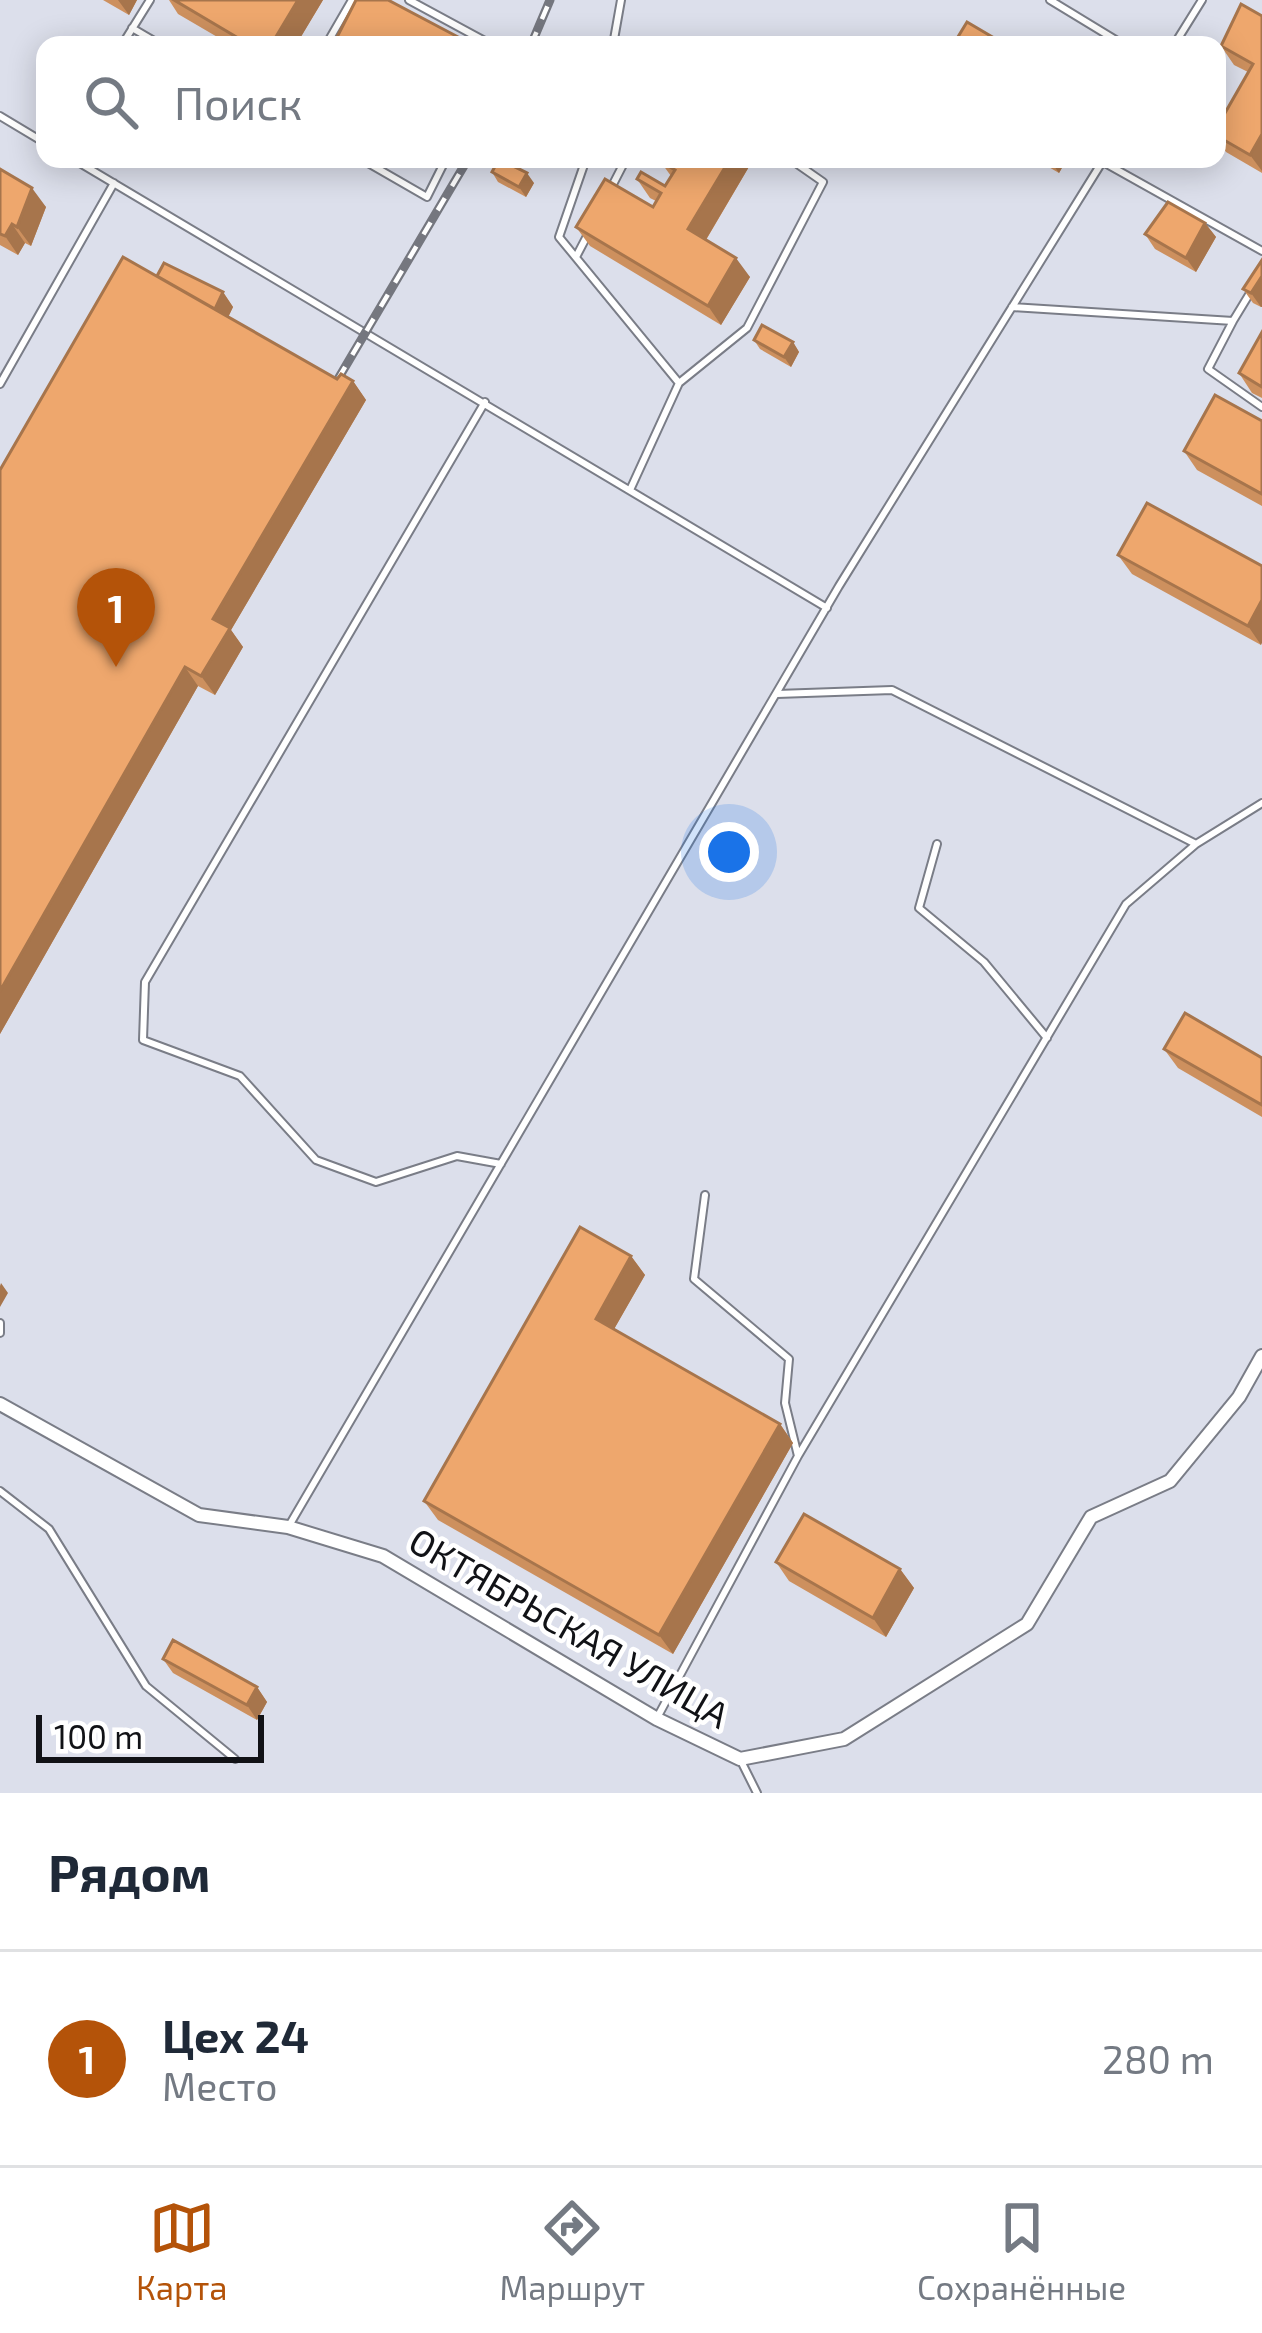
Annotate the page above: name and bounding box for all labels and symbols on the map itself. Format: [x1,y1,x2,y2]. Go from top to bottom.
pin: 1 [77,568,155,667]
your location [699,822,759,882]
street label: ОКТЯБРЬСКАЯ УЛИЦА [402,1518,738,1736]
scale bar [36,1709,264,1762]

